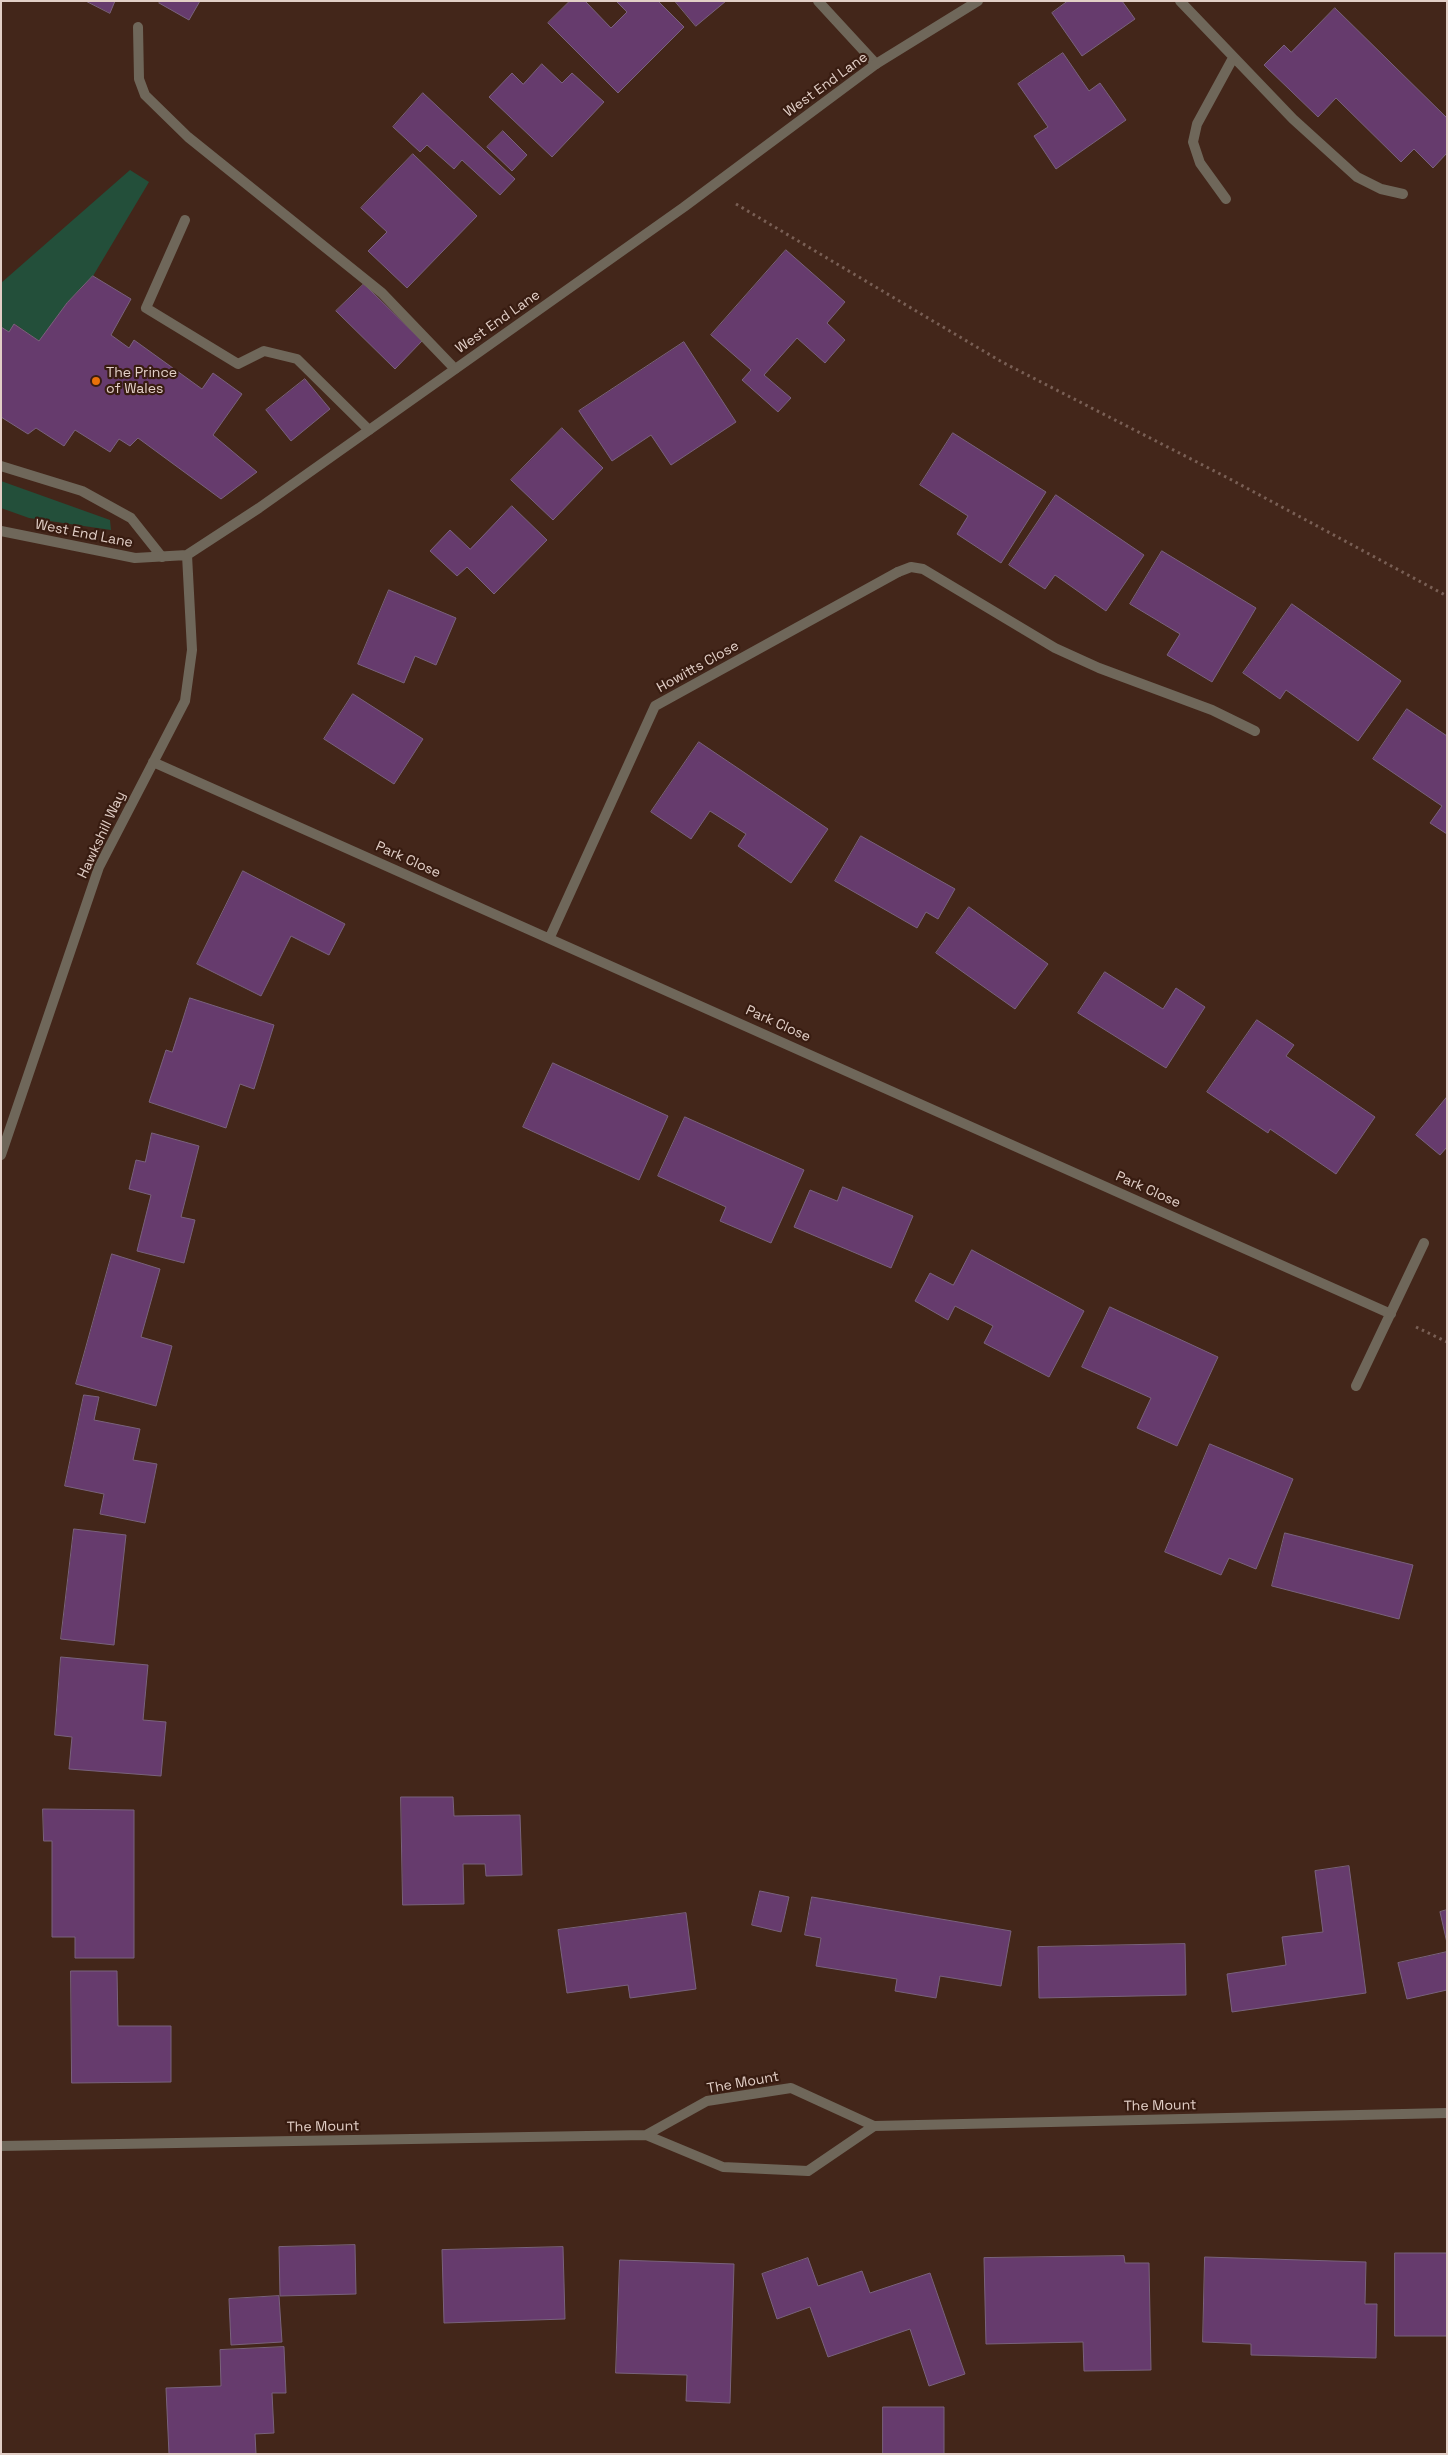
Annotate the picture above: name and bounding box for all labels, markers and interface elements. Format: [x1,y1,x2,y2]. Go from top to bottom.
street label: West End Lane [781,49,871,121]
street label: West End Lane [453,287,543,357]
place label: The Prince of Wales [106,365,177,398]
marker: The Prince of Wales [90,375,102,387]
street label: West End Lane [34,516,134,552]
street label: Howitts Close [654,638,742,696]
street label: Hawkshill Way [75,789,129,881]
street label: Park Close [373,838,443,882]
street label: Park Close [743,1002,813,1046]
street label: Park Close [1113,1168,1183,1212]
street label: The Mount [706,2068,780,2098]
street label: The Mount [1123,2097,1197,2115]
street label: The Mount [286,2118,360,2136]

